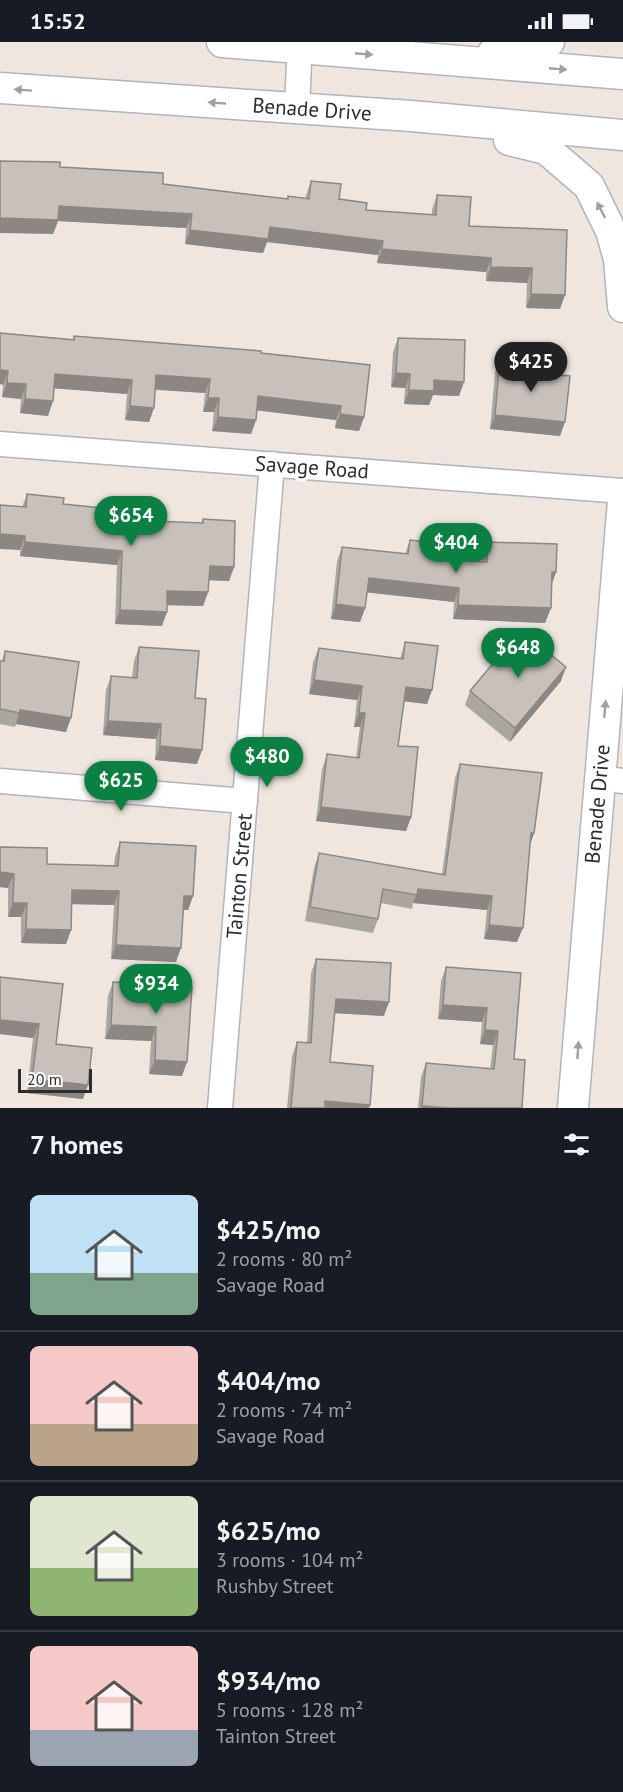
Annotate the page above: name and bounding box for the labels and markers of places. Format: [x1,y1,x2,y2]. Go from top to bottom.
pin: $425 [495,342,567,393]
pin: $654 [95,496,167,547]
pin: $404 [420,523,492,574]
pin: $648 [482,628,554,679]
pin: $480 [231,737,303,788]
pin: $625 [85,761,157,812]
pin: $934 [120,964,192,1015]

